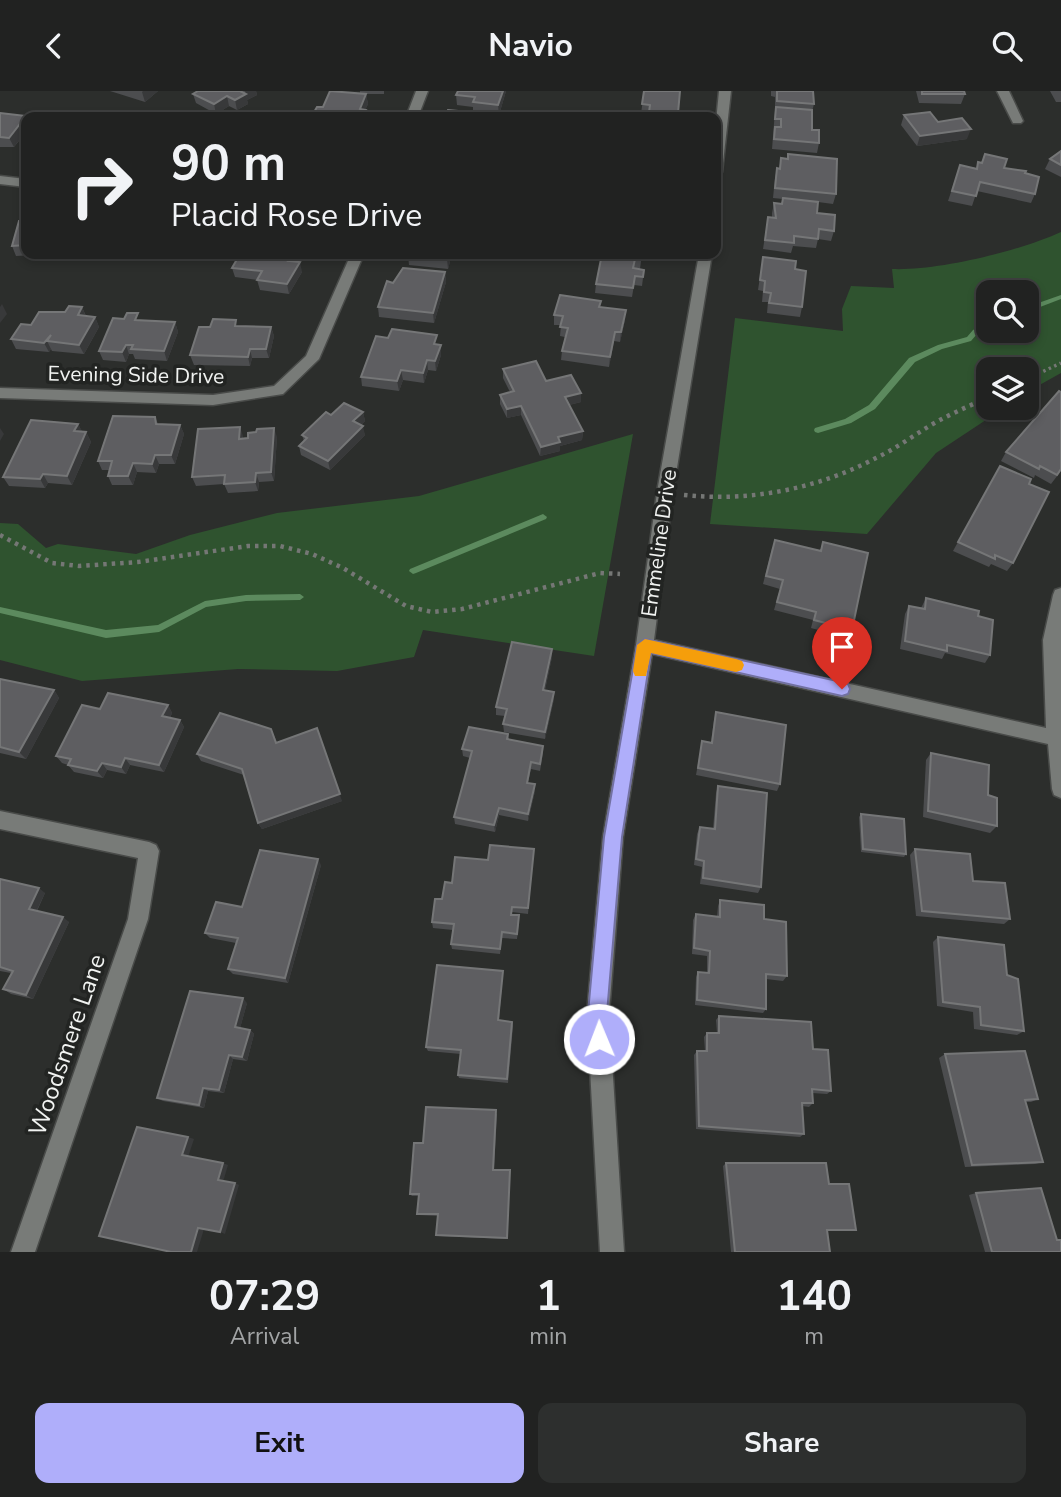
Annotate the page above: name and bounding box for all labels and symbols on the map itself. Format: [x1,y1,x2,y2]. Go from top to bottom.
street label: Evening Side Drive [47,359,225,391]
street label: Emmeline Drive [635,467,683,619]
pin [812,617,872,689]
street label: Woodsmere Lane [21,950,113,1140]
position arrow [562,1002,636,1076]

